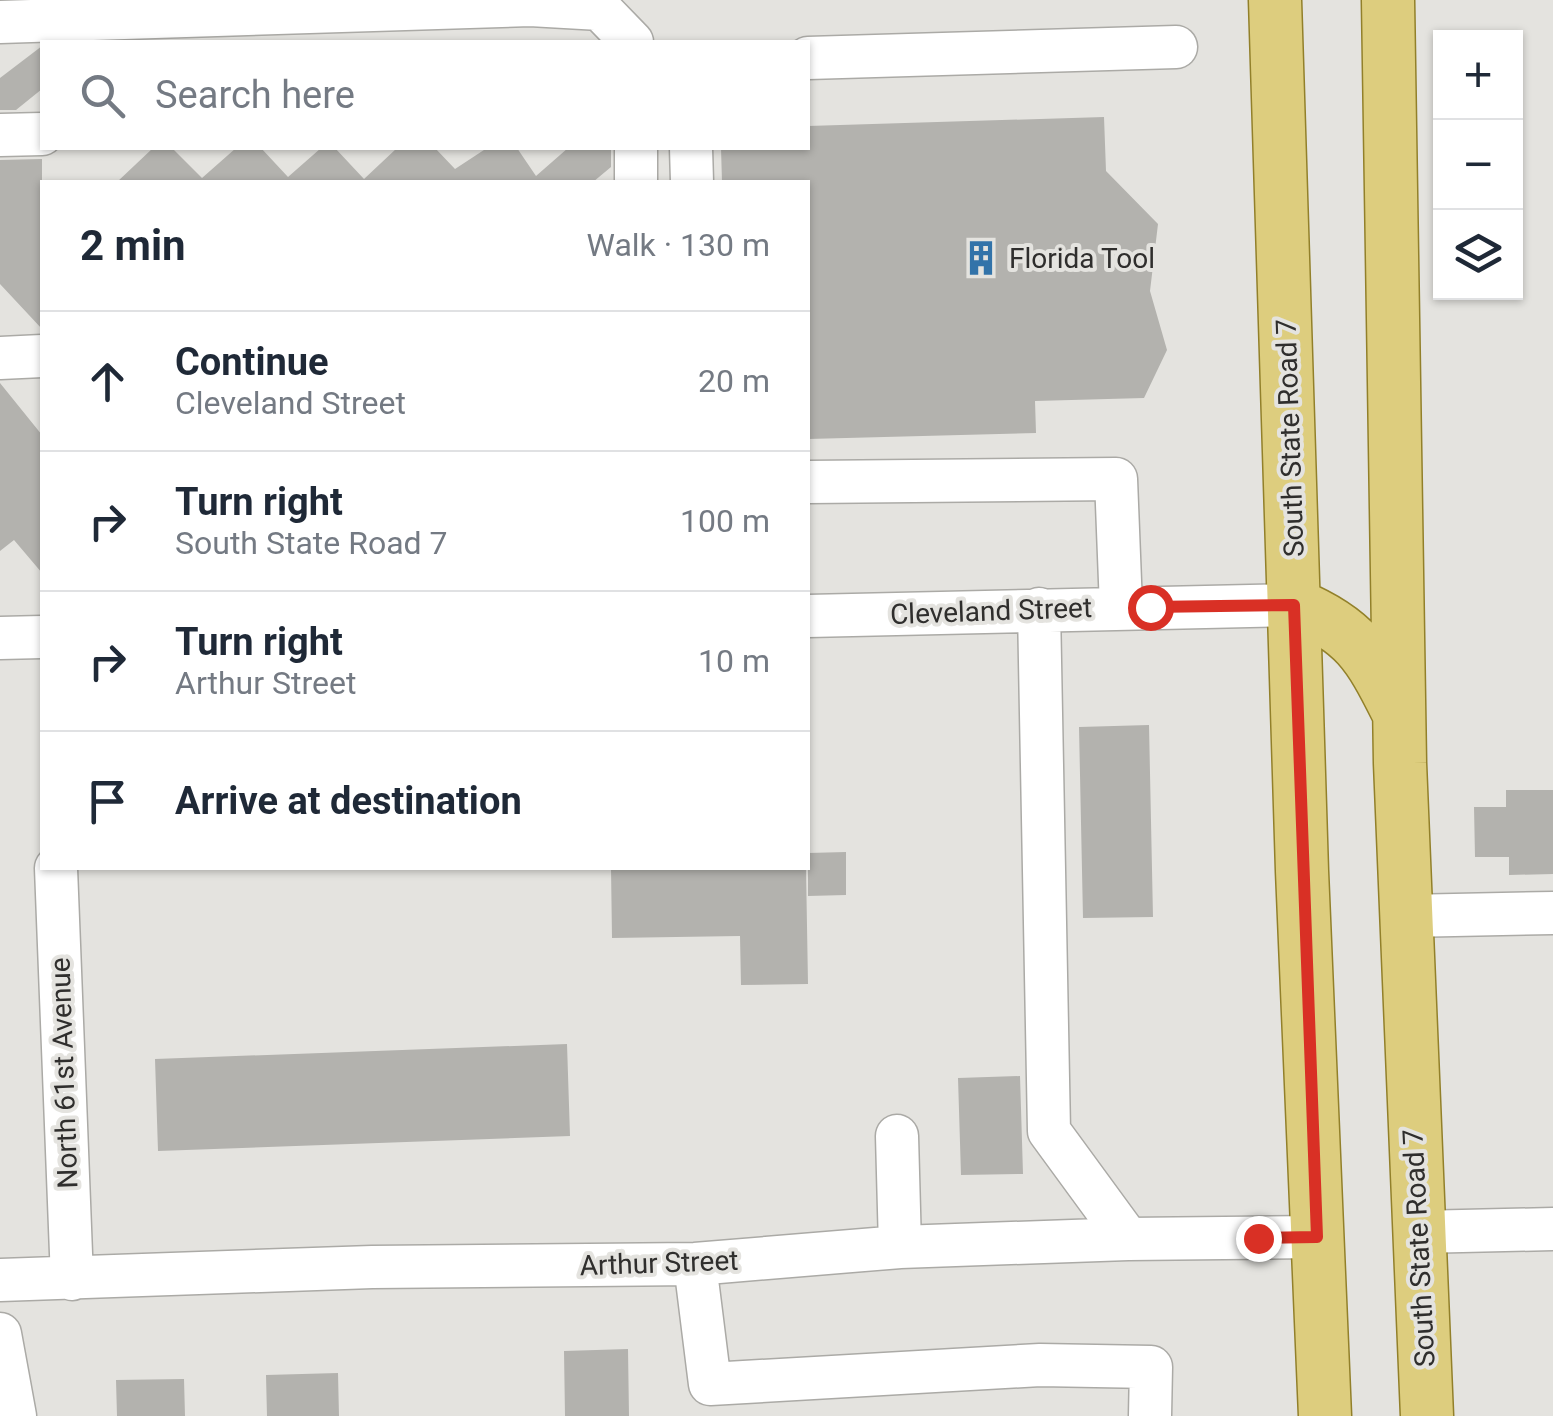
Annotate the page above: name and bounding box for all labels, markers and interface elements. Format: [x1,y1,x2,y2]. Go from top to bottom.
map controls [1433,30,1523,300]
button: + [1433,30,1523,120]
search box [40,40,810,150]
icon: search [75,68,130,123]
text: Search here [155,73,355,117]
button: − [1433,120,1523,210]
button: layers [1433,210,1523,300]
text: 2 min [80,221,186,270]
text: Walk · 130 m [587,226,770,264]
building icon: Florida Tool [962,239,1000,277]
place label: Florida Tool [1009,242,1155,275]
street label: South State Road 7 [1269,318,1311,558]
text: Continue [175,340,329,384]
icon: ahead [80,354,135,409]
text: 20 m [698,362,770,400]
text: Cleveland Street [175,384,406,422]
text: Turn right [175,480,343,524]
icon: right [80,494,135,549]
text: 100 m [680,502,770,540]
text: South State Road 7 [175,524,448,562]
route start [1128,585,1174,631]
street label: Cleveland Street [889,591,1093,631]
text: Turn right [175,620,343,664]
icon: right [80,634,135,689]
text: 10 m [698,642,770,680]
text: Arthur Street [175,664,356,702]
icon: arrive [80,774,135,829]
text: Arrive at destination [175,779,522,823]
street label: North 61st Avenue [43,957,85,1189]
street label: South State Road 7 [1396,1128,1442,1368]
route end [1236,1216,1282,1262]
street label: Arthur Street [579,1244,739,1282]

